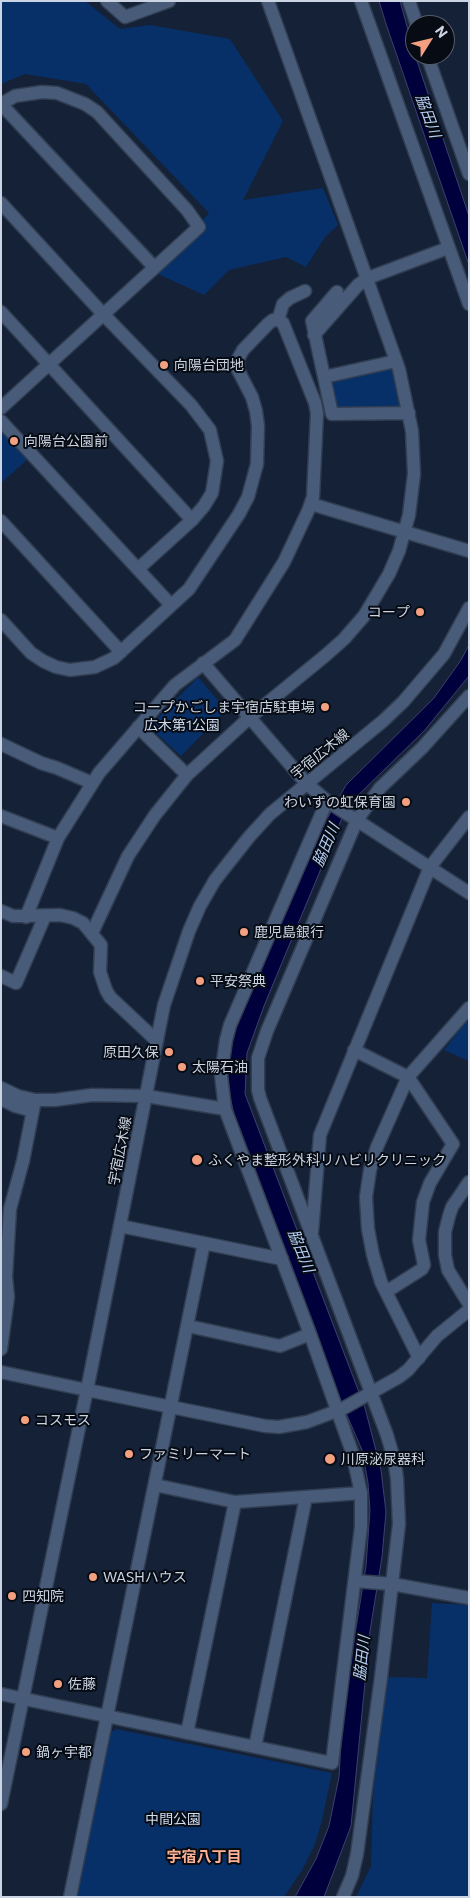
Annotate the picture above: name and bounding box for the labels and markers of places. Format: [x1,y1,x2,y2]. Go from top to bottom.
place label: 向陽台団地 [174,357,244,373]
marker: 向陽台団地 [158,359,170,371]
place label: 向陽台公園前 [24,433,108,449]
marker: 向陽台公園前 [8,435,20,447]
place label: コープ [368,604,410,620]
marker: コープ [414,606,426,618]
place label: コープかごしま宇宿店駐車場 [133,699,315,715]
marker: コープかごしま宇宿店駐車場 [319,701,331,713]
place label: わいずの虹保育園 [284,794,396,810]
marker: わいずの虹保育園 [400,796,412,808]
place label: 鹿児島銀行 [254,924,324,940]
marker: 鹿児島銀行 [238,926,250,938]
place label: 平安祭典 [210,973,266,989]
marker: 平安祭典 [194,975,206,987]
place label: 原田久保 [103,1044,159,1060]
marker: 原田久保 [163,1046,175,1058]
place label: 太陽石油 [192,1059,248,1075]
marker: 太陽石油 [176,1061,188,1073]
place label: ふくやま整形外科リハビリクリニック [208,1152,446,1168]
marker: ふくやま整形外科リハビリクリニック [190,1153,204,1167]
place label: コスモス [35,1412,91,1428]
marker: コスモス [19,1414,31,1426]
place label: ファミリーマート [139,1446,251,1462]
marker: ファミリーマート [123,1448,135,1460]
place label: 川原泌尿器科 [341,1451,425,1467]
marker: 川原泌尿器科 [323,1452,337,1466]
place label: WASHハウス [103,1569,187,1585]
marker: WASHハウス [87,1571,99,1583]
place label: 四知院 [22,1588,64,1604]
marker: 四知院 [6,1590,18,1602]
place label: 佐藤 [68,1676,96,1692]
marker: 佐藤 [52,1678,64,1690]
place label: 鍋ヶ宇都 [36,1744,92,1760]
marker: 鍋ヶ宇都 [20,1746,32,1758]

